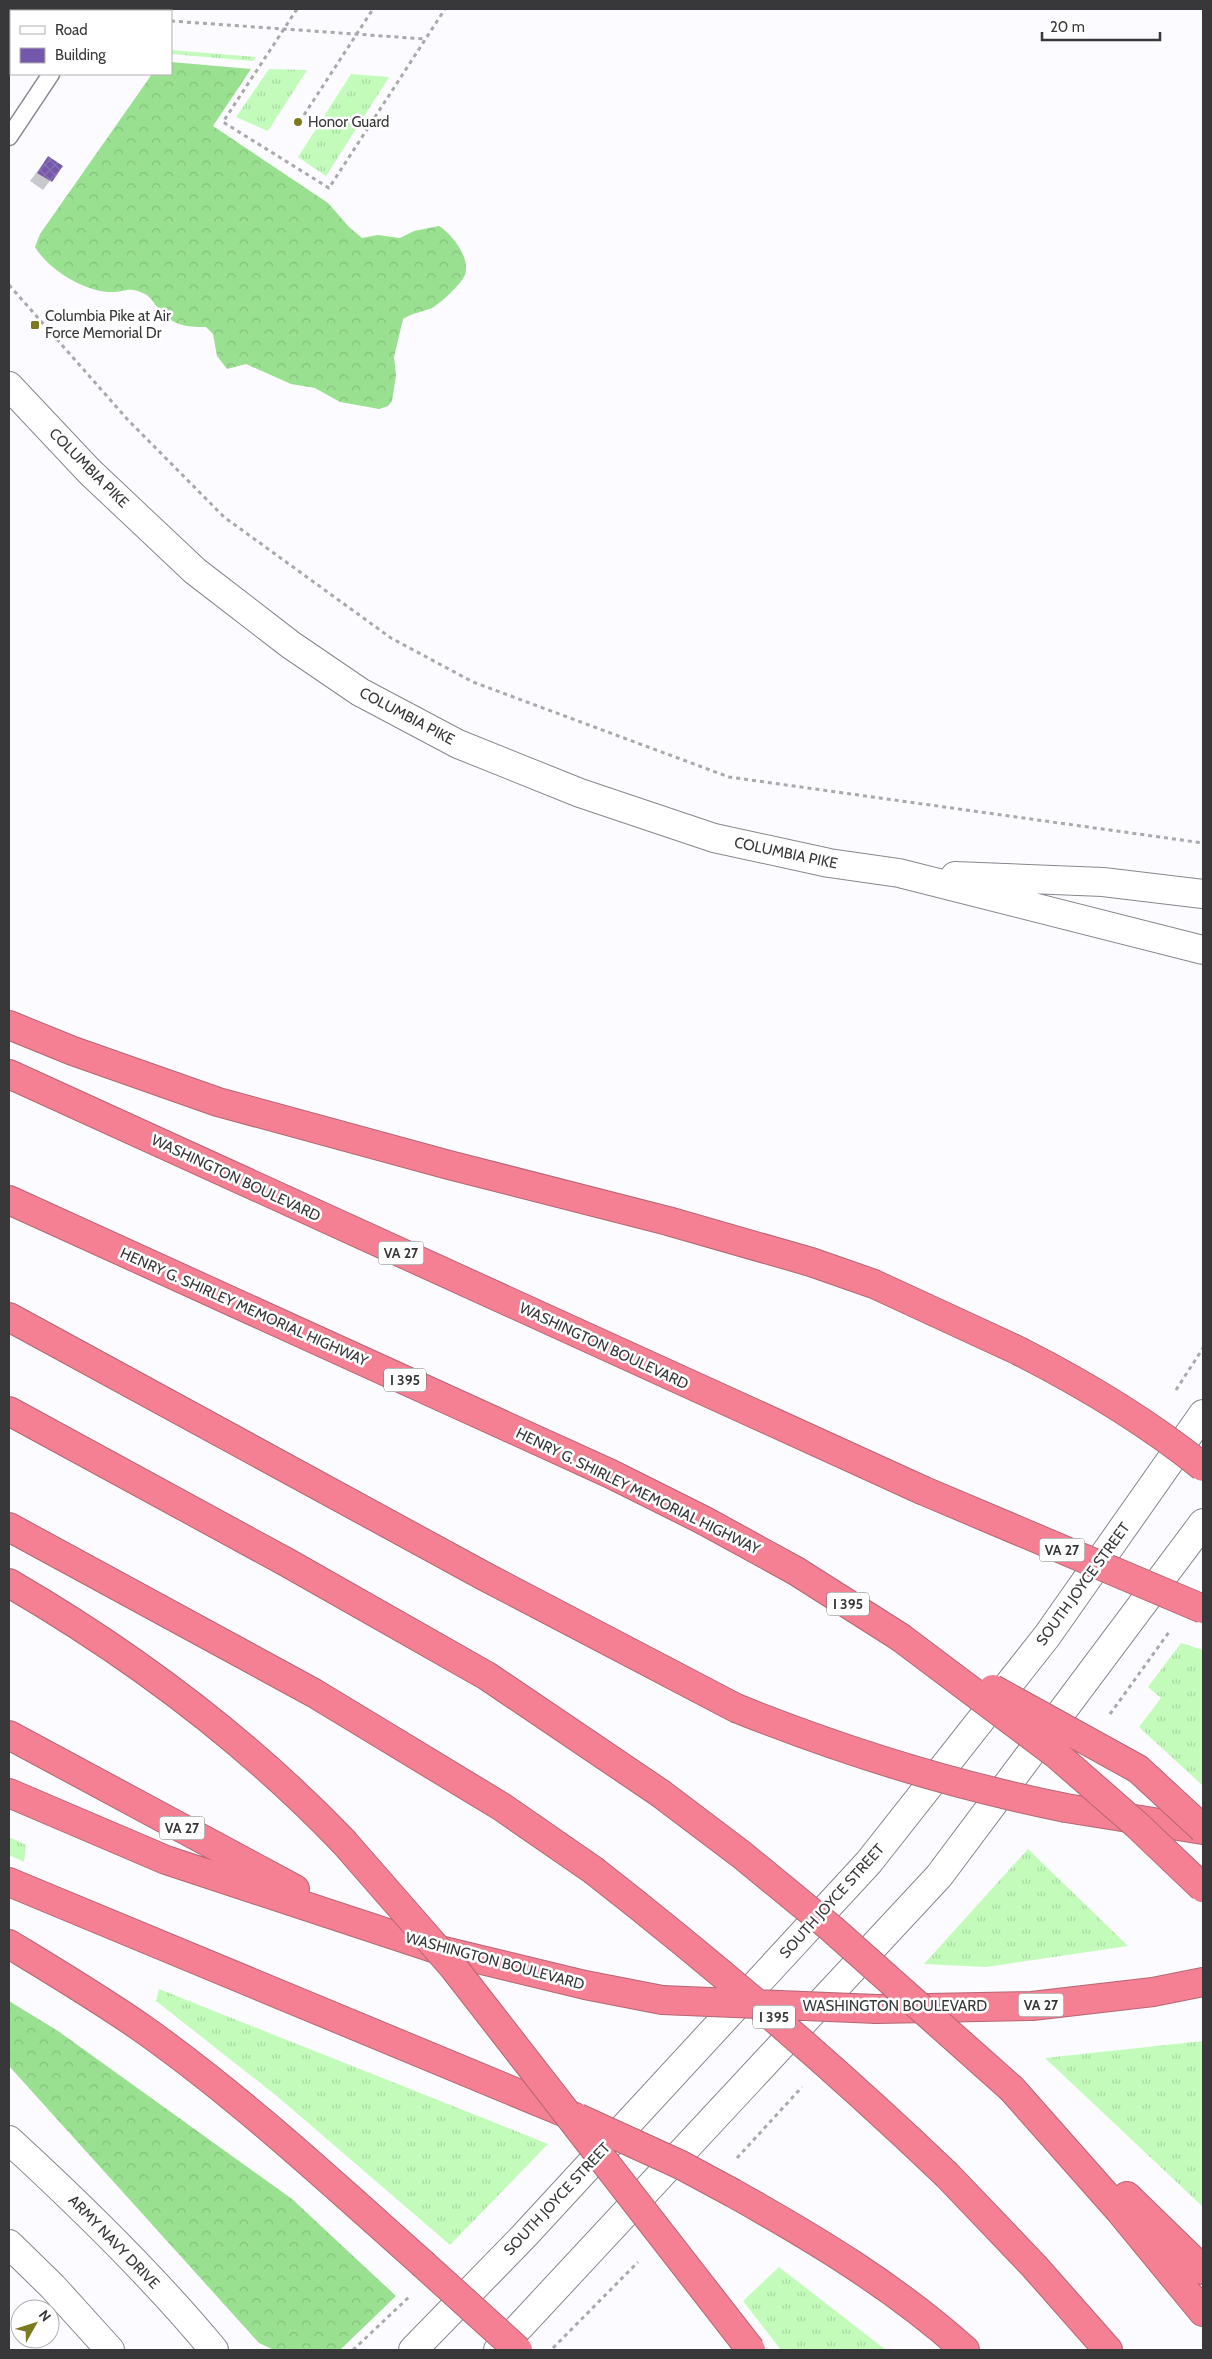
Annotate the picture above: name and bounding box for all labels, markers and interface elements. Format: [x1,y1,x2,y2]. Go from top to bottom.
legend [10,10,172,75]
scale bar [1042,10,1160,42]
text: 20 m [1050,18,1085,36]
text: Road [55,21,88,39]
text: Building [55,46,106,64]
place label: Honor Guard [308,113,389,131]
marker: Honor Guard [292,116,304,128]
place label: Columbia Pike at Air Force Memorial Dr [45,307,171,342]
marker: Columbia Pike at Air Force Memorial Dr [29,319,41,331]
street label: COLUMBIA PIKE [45,424,133,512]
street label: COLUMBIA PIKE [356,683,458,749]
street label: COLUMBIA PIKE [733,833,839,873]
street label: WASHINGTON BOULEVARD [149,1131,324,1225]
road number: VA 27 [378,1242,424,1264]
street label: HENRY G. SHIRLEY MEMORIAL HIGHWAY [117,1244,371,1370]
street label: WASHINGTON BOULEVARD [517,1299,692,1393]
road number: I 395 [384,1368,426,1392]
street label: HENRY G. SHIRLEY MEMORIAL HIGHWAY [513,1424,763,1558]
street label: SOUTH JOYCE STREET [1032,1519,1134,1649]
road number: VA 27 [1040,1538,1084,1562]
road number: I 395 [827,1592,869,1616]
road number: VA 27 [160,1816,204,1840]
street label: SOUTH JOYCE STREET [776,1840,888,1962]
street label: WASHINGTON BOULEVARD [404,1928,587,1994]
road number: VA 27 [1018,1994,1064,2016]
street label: WASHINGTON BOULEVARD [803,1997,987,2015]
road number: I 395 [753,2005,795,2028]
street label: SOUTH JOYCE STREET [500,2139,614,2259]
street label: ARMY NAVY DRIVE [65,2191,163,2293]
north arrow [10,2299,60,2349]
text: N [35,2306,55,2325]

